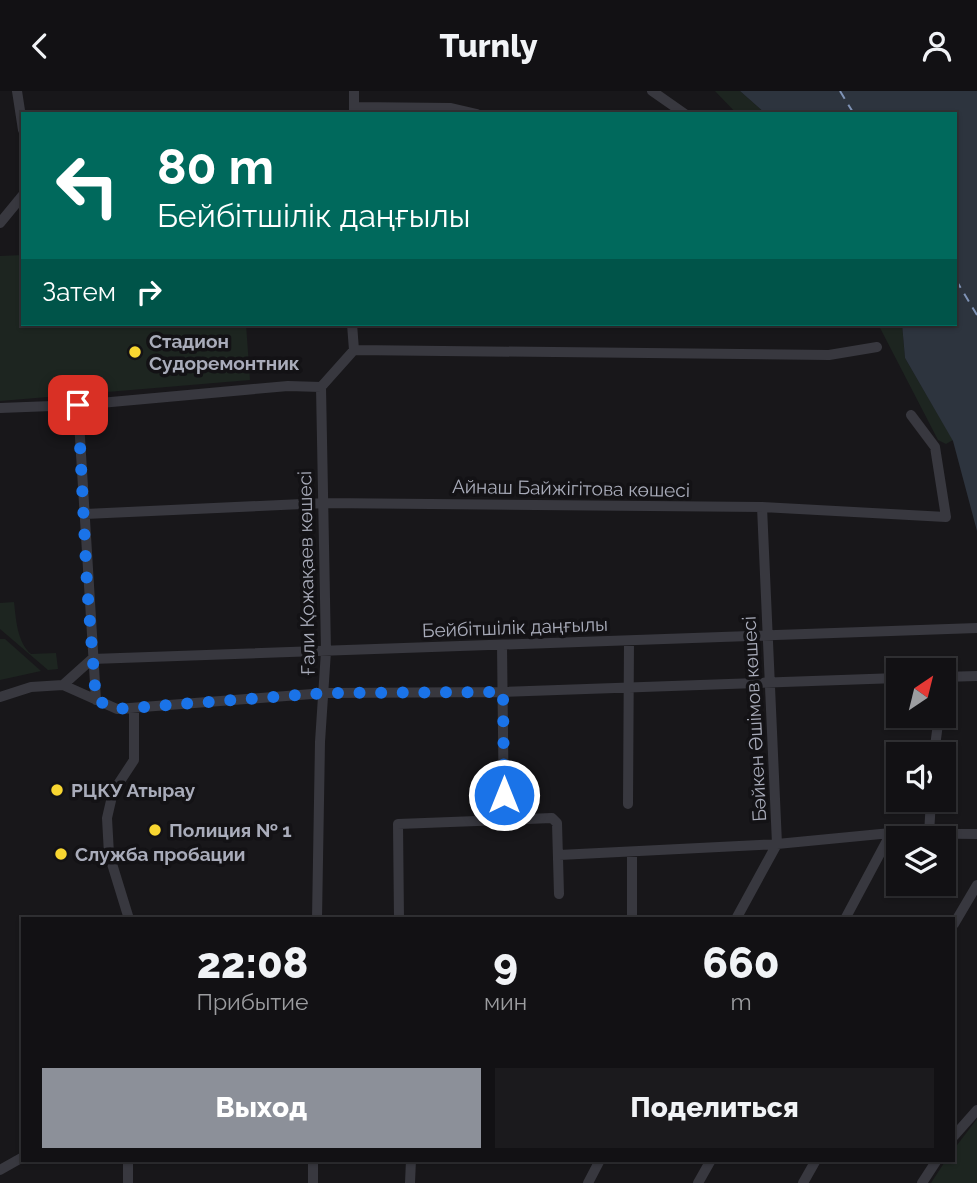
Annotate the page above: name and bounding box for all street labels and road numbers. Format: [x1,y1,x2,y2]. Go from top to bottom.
street label: Ғали Қожақаев көшесі [293,471,319,675]
street label: Айнаш Байжігітова көшесі [452,475,690,501]
street label: Бейбітшілік даңғылы [422,613,608,641]
street label: Бәйкен Әшімов көшесі [738,616,770,822]

